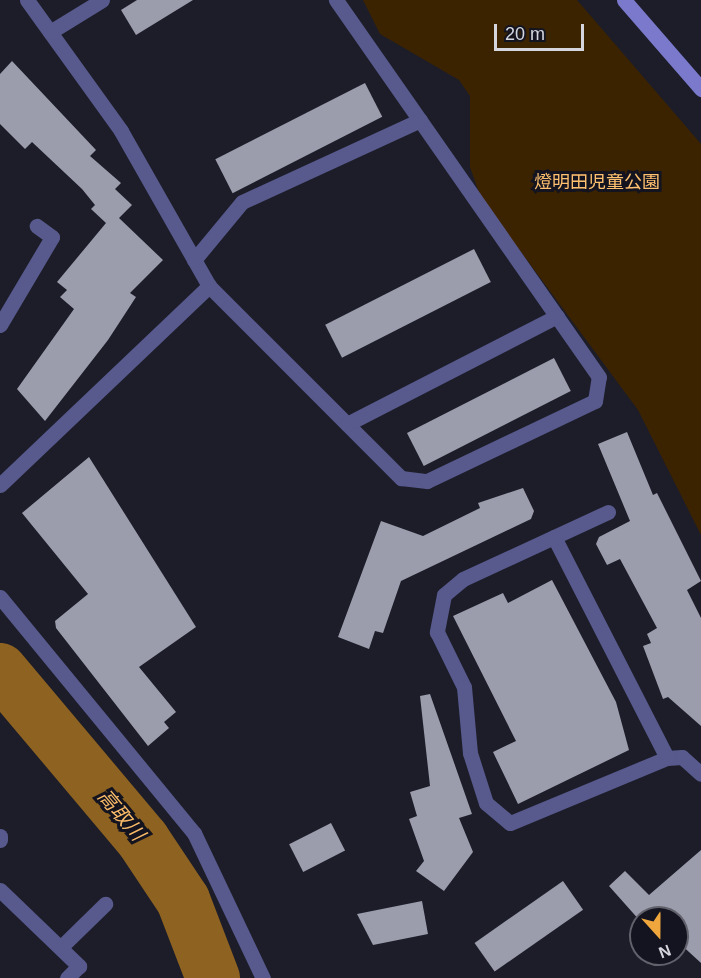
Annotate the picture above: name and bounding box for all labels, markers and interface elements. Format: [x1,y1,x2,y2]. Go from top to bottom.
scale bar [497,12,587,50]
text: 20 m [505,24,545,44]
park label: 燈明田児童公園 [534,171,660,193]
water label: 高取川 [93,784,149,846]
north arrow [629,906,689,966]
text: N [656,941,673,961]

